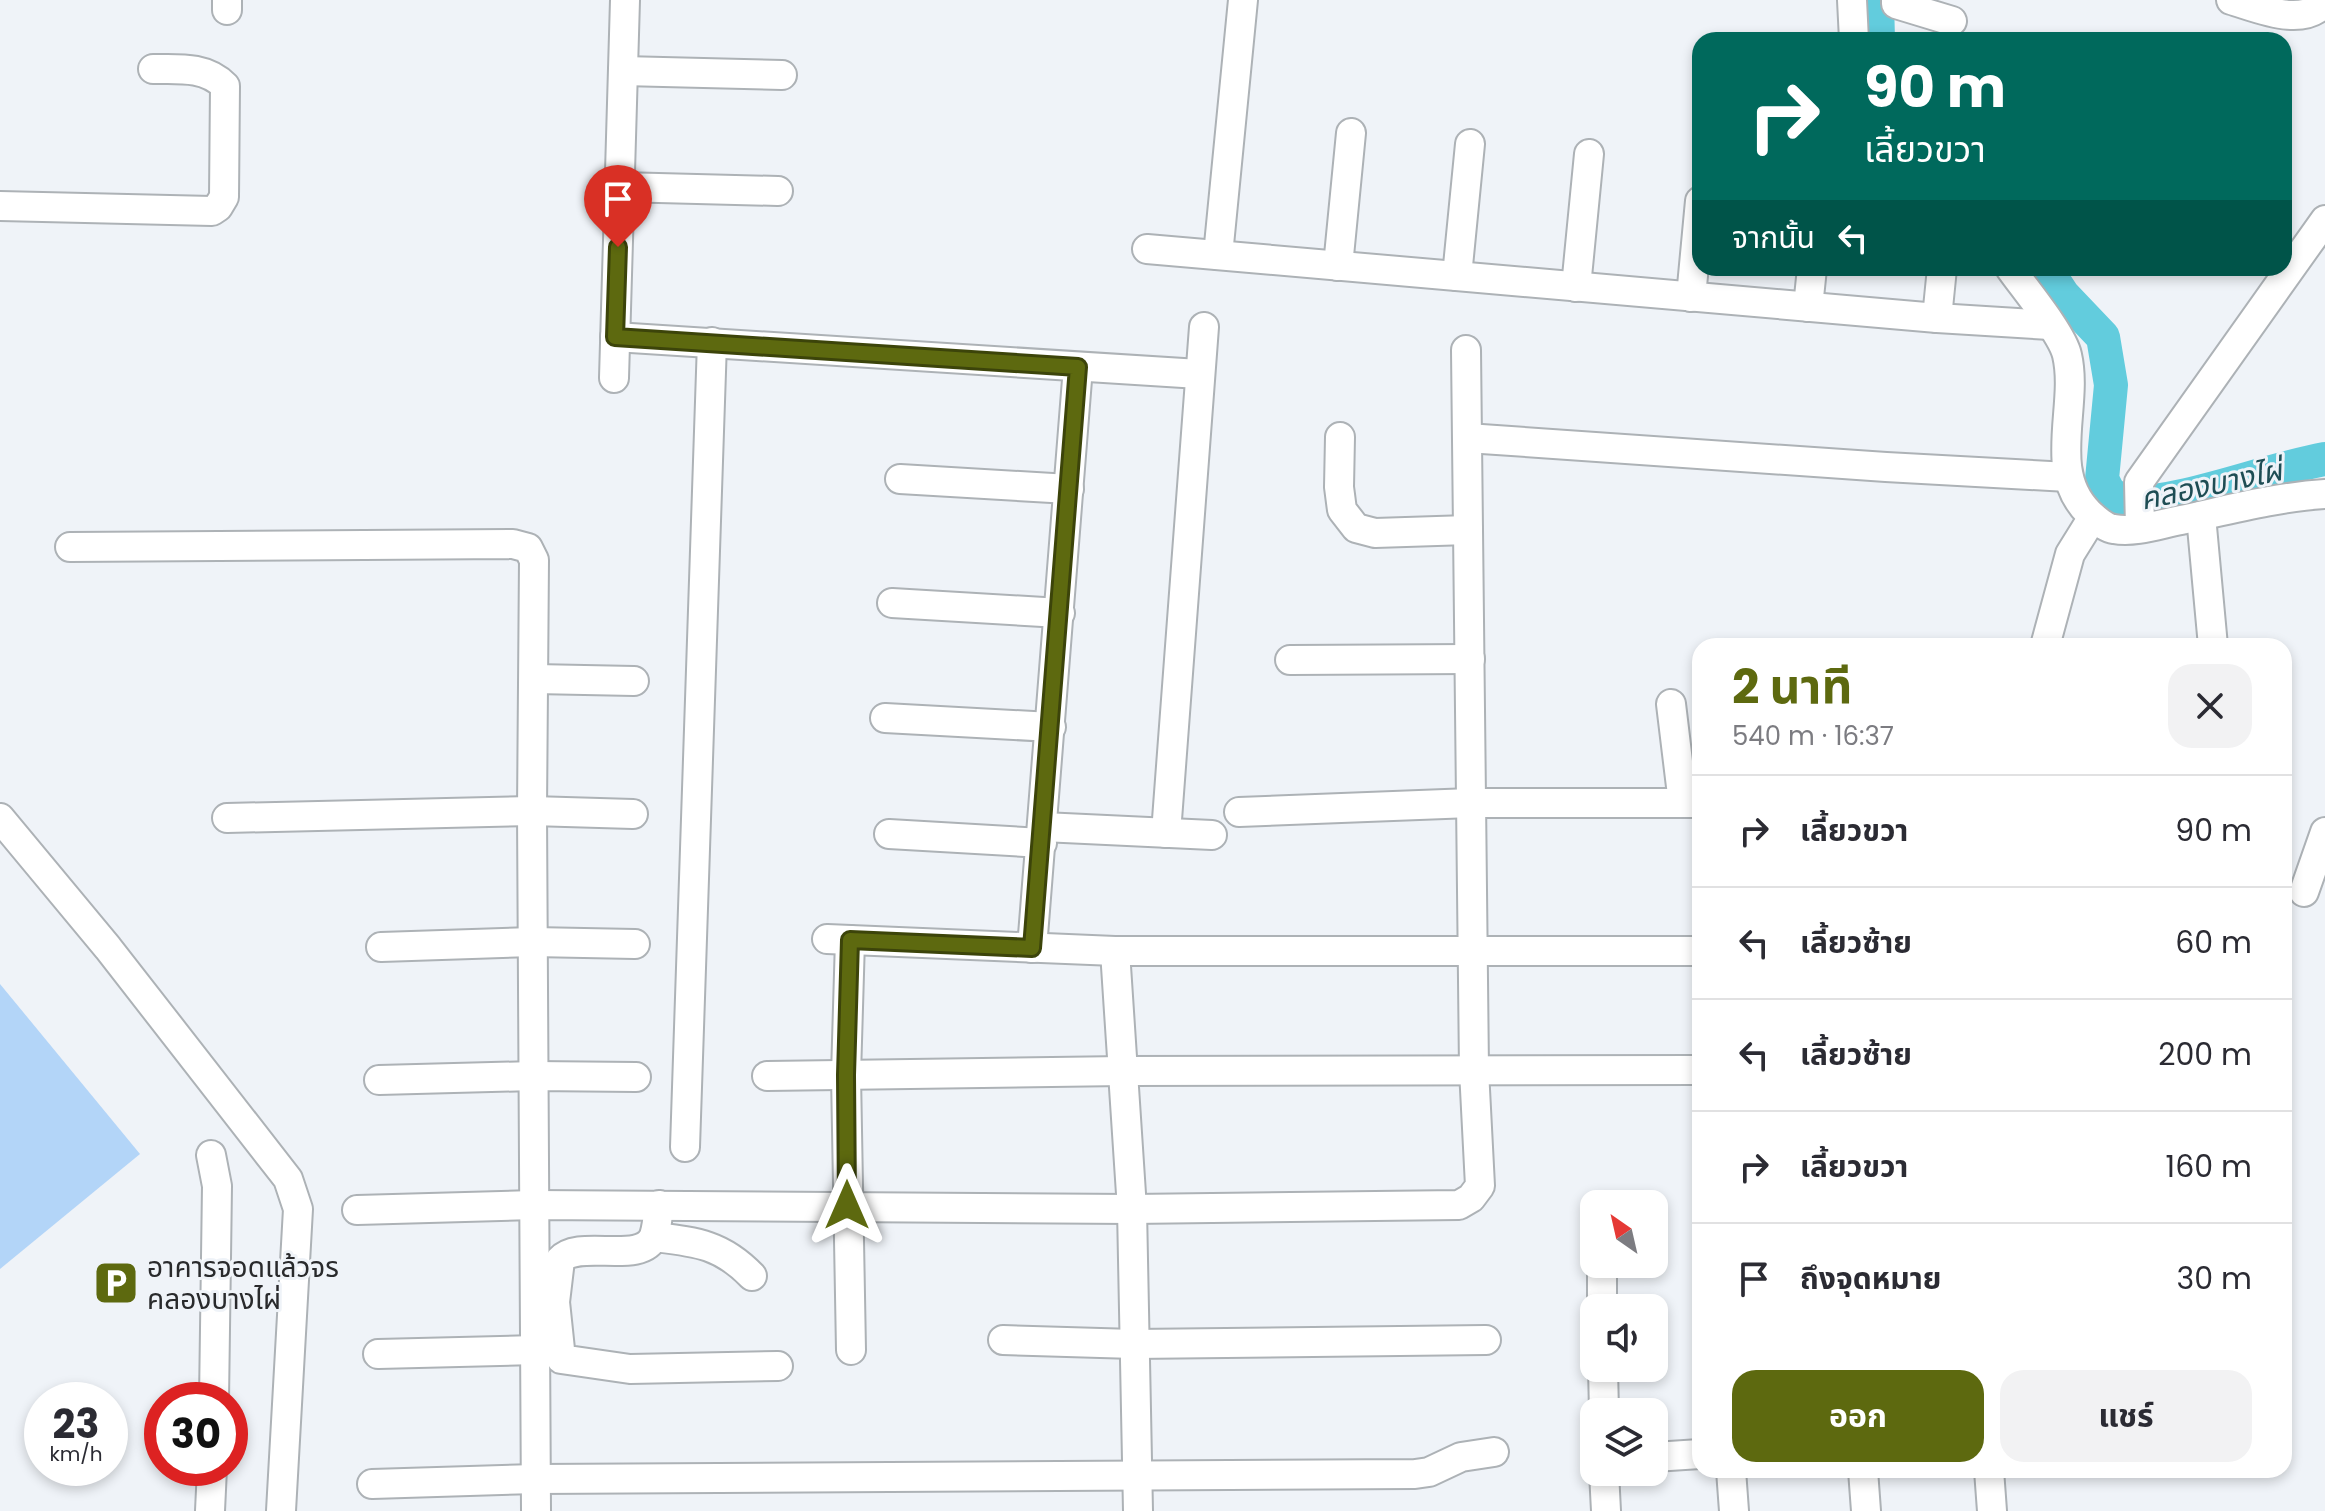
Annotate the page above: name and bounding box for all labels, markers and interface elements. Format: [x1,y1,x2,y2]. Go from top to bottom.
text: 90 m [1864,48,2006,127]
icon: right [1732,64,1836,168]
text: เลี้ยวขวา [1864,124,1986,175]
pin [584,165,652,247]
icon: arrive [596,177,640,221]
text: จากนั้น [1732,216,1815,259]
icon: left [1831,216,1875,260]
water label: คลองบางไผ่ [2136,448,2290,520]
text: 2 นาที [1732,653,1852,720]
button: close [2168,664,2252,748]
text: 540 m · 16:37 [1732,718,1894,754]
icon: right [1732,809,1776,853]
text: เลี้ยวขวา [1800,809,1908,852]
text: 90 m [2175,809,2252,852]
icon: left [1732,921,1776,965]
text: เลี้ยวซ้าย [1800,921,1912,964]
text: 60 m [2175,921,2252,964]
icon: left [1732,1033,1776,1077]
text: เลี้ยวซ้าย [1800,1033,1912,1076]
text: 200 m [2158,1033,2252,1076]
icon: right [1732,1145,1776,1189]
text: เลี้ยวขวา [1800,1145,1908,1188]
text: 160 m [2166,1145,2252,1188]
position arrow [805,1163,889,1247]
north arrow [1580,1190,1668,1278]
map controls [1580,1190,1668,1486]
place label: อาคารจอดแล้วจร คลองบางไผ่ [147,1248,339,1319]
icon: arrive [1732,1257,1776,1301]
text: ถึงจุดหมาย [1800,1257,1941,1300]
text: 30 m [2177,1257,2252,1300]
parking icon: อาคารจอดแล้วจร คลองบางไผ่ [92,1259,140,1307]
button: sound [1580,1294,1668,1382]
button: ออก [1732,1370,1984,1462]
button: แชร์ [2000,1370,2252,1462]
speed limit sign: 30 [144,1382,248,1486]
text: 23 [52,1396,100,1452]
button: layers [1580,1398,1668,1486]
text: km/h [49,1440,103,1468]

